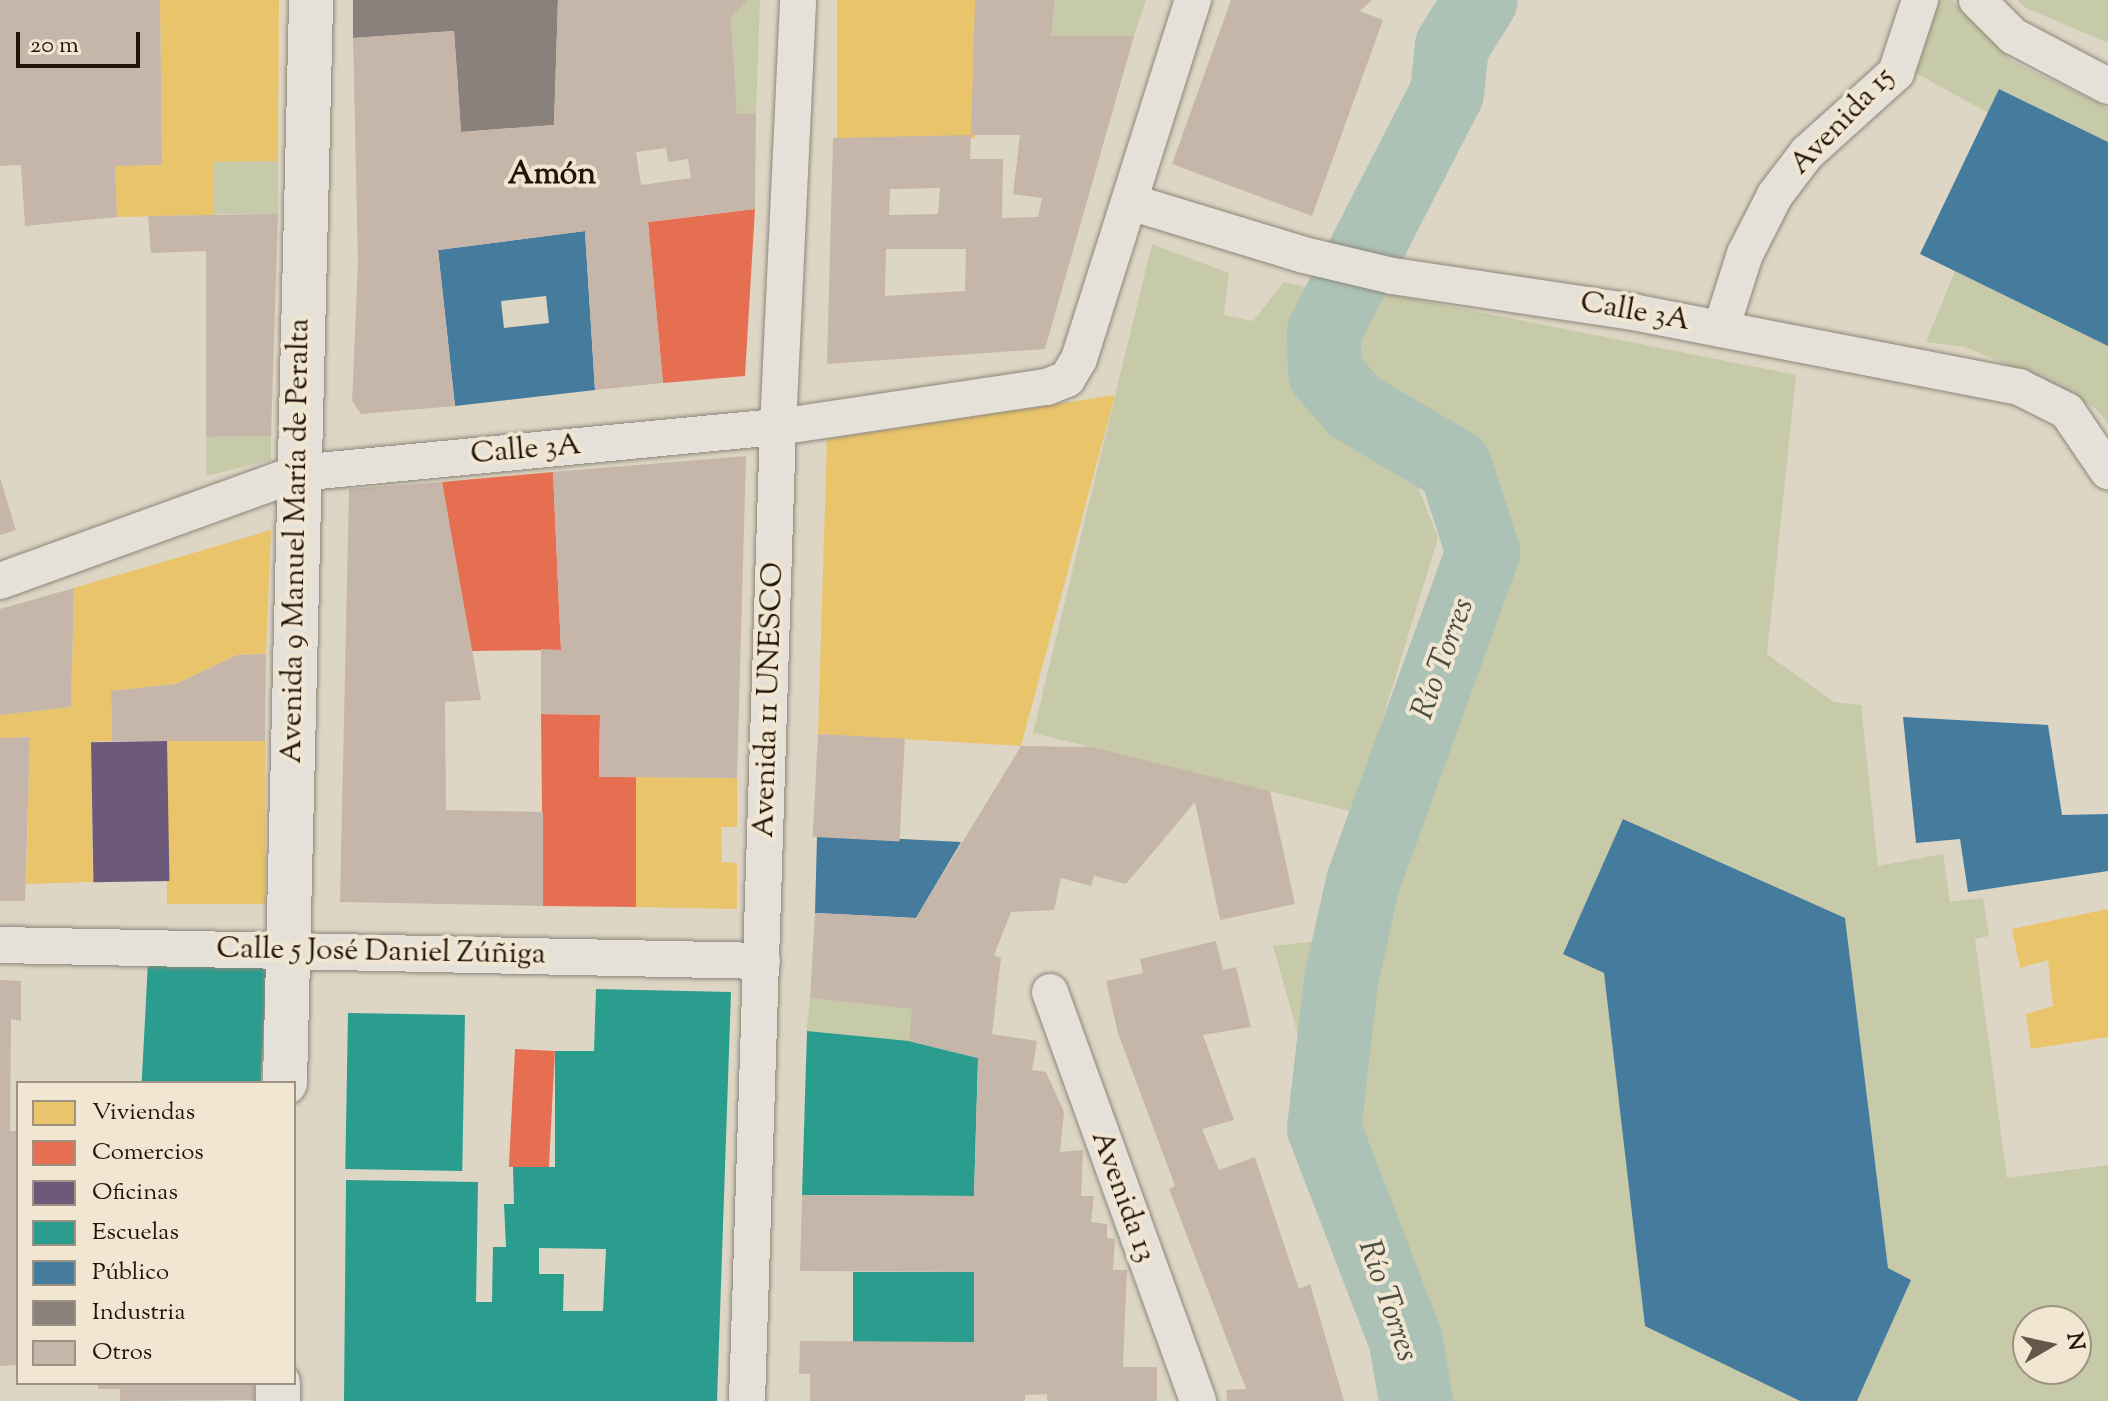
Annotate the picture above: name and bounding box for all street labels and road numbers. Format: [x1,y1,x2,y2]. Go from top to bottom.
street label: Avenida 15 [1783,61,1903,183]
street label: Calle 3A [1577,286,1693,340]
street label: Avenida 9 Manuel María de Peralta [275,318,319,764]
street label: Calle 3A [469,428,583,474]
street label: Avenida 11 UNESCO [747,562,793,838]
street label: Calle 5 José Daniel Zúñiga [216,932,546,974]
street label: Avenida 13 [1082,1126,1162,1268]

